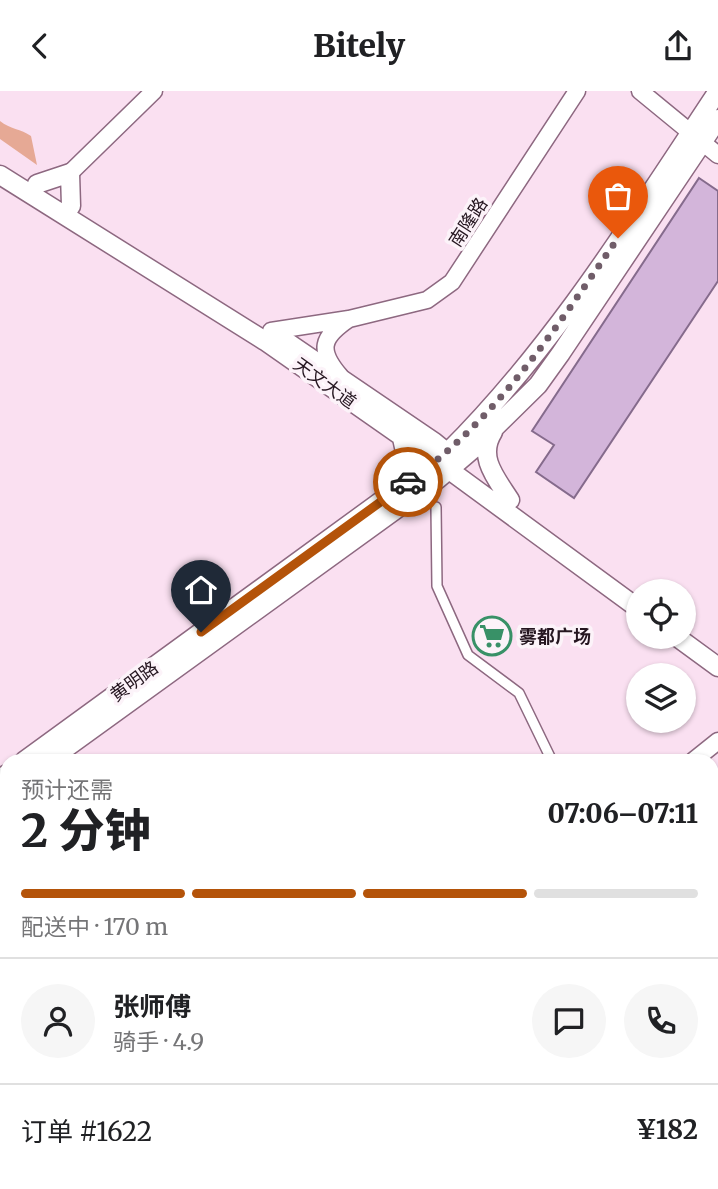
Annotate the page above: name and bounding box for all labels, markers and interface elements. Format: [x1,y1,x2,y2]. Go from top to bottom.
text: Bitely [313,26,405,66]
icon: back [21,27,59,65]
icon: share [659,27,697,65]
pin [588,166,648,238]
icon: bag [599,177,637,215]
street label: 南隆路 [444,193,492,251]
street label: 天文大道 [289,353,361,413]
courier [373,447,443,517]
icon: car [389,463,427,501]
pin [171,560,231,632]
icon: home [182,571,220,609]
map controls [626,579,696,733]
button: locate [626,579,696,649]
supermarket icon: 雾都广场 [471,615,513,657]
place label: 雾都广场 [519,625,591,648]
street label: 黄明路 [105,656,163,706]
button: layers [626,663,696,733]
text: 预计还需 [21,775,113,804]
text: 07:06–07:11 [547,797,698,830]
text: 2 分钟 [21,802,151,860]
text: 配送中 · 170 m [21,912,168,941]
button: person [21,984,95,1058]
button: chat [532,984,606,1058]
button: phone [624,984,698,1058]
text: 张师傅 [113,990,191,1023]
text: 骑手 · 4.9 [113,1027,204,1056]
text: ¥182 [636,1113,698,1146]
text: 订单 #1622 [21,1115,152,1148]

